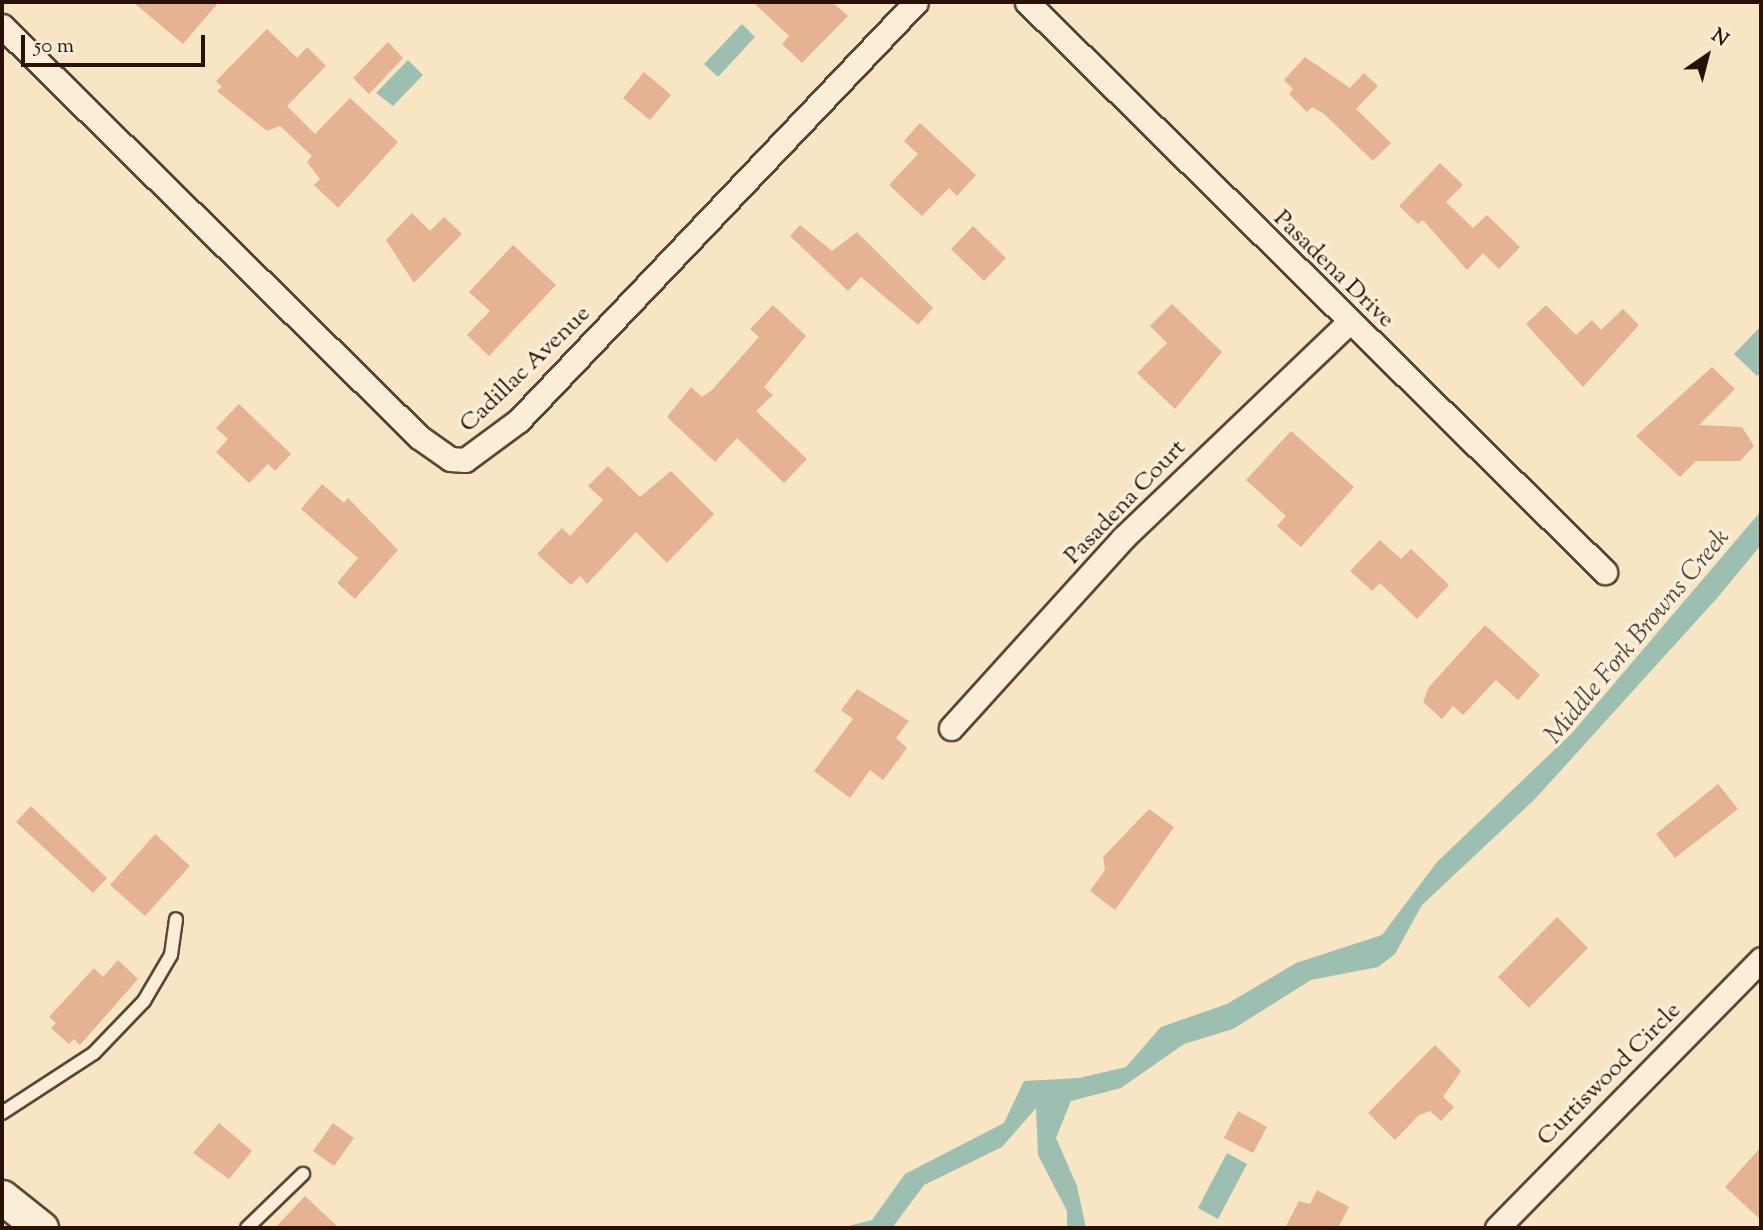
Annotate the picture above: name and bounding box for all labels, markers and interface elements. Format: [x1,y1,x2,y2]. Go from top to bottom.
scale bar [24,21,208,65]
north arrow [1672,21,1742,91]
text: N [1705,23,1733,54]
text: 50 m [34,32,74,62]
street label: Pasadena Drive [1267,205,1399,335]
street label: Cadillac Avenue [455,300,597,440]
street label: Pasadena Court [1059,435,1193,571]
water label: Middle Fork Browns Creek [1539,523,1737,751]
street label: Curtiswood Circle [1532,997,1688,1153]

